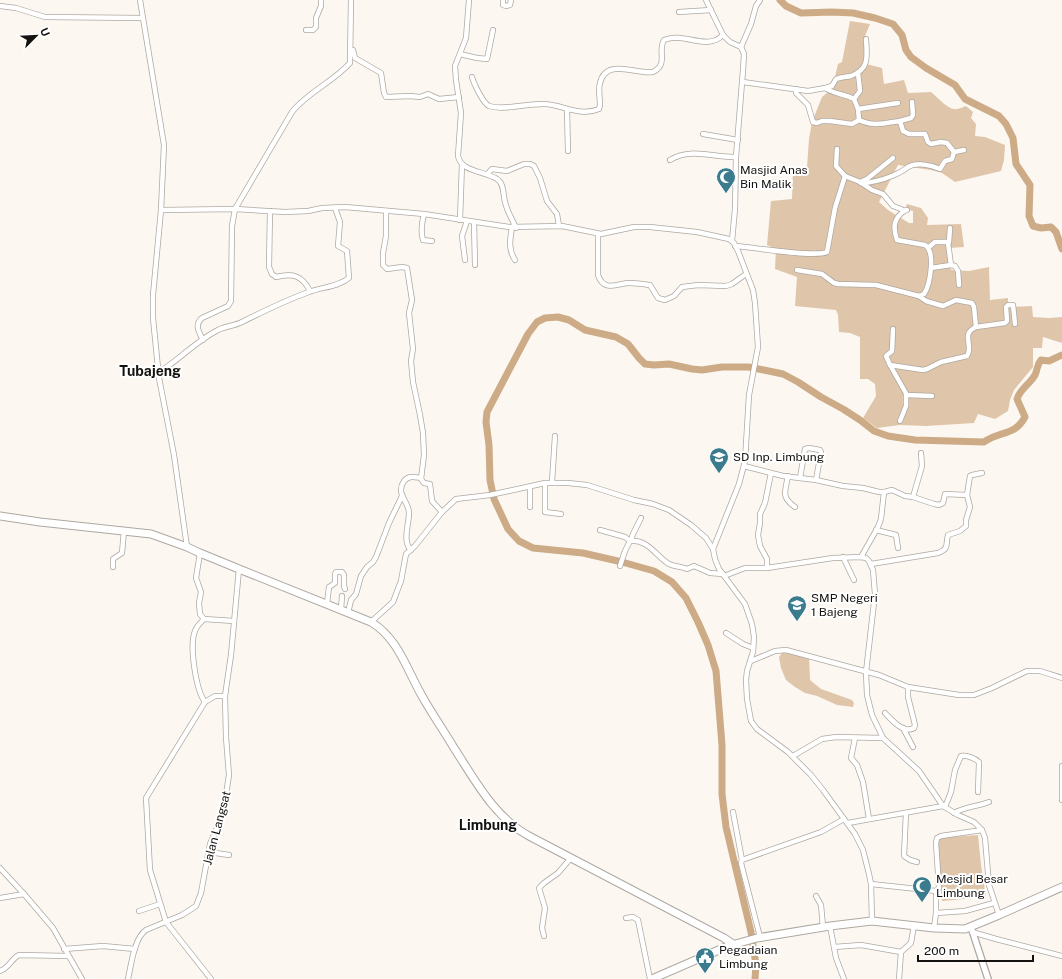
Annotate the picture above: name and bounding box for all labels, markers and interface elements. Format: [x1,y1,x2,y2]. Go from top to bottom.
north arrow [16,16,56,56]
text: U [38,26,52,38]
place label: Masjid Anas Bin Malik [740,163,808,191]
mosque icon: Masjid Anas Bin Malik [715,166,737,194]
district label: Tubajeng [119,363,181,379]
school or university icon: SD Inp. Limbung [708,446,730,474]
place label: SD Inp. Limbung [733,450,824,464]
place label: SMP Negeri 1 Bajeng [811,591,878,619]
school or university icon: SMP Negeri 1 Bajeng [786,594,808,622]
street label: Jalan Langsat [200,789,234,867]
district label: Limbung [459,817,517,833]
place label: Mesjid Besar Limbung [936,872,1008,900]
mosque icon: Mesjid Besar Limbung [911,875,933,903]
scale bar [918,937,1033,963]
place label: Pegadaian Limbung [719,943,778,971]
text: 200 m [924,944,959,958]
public building icon: Pegadaian Limbung [694,946,716,974]

